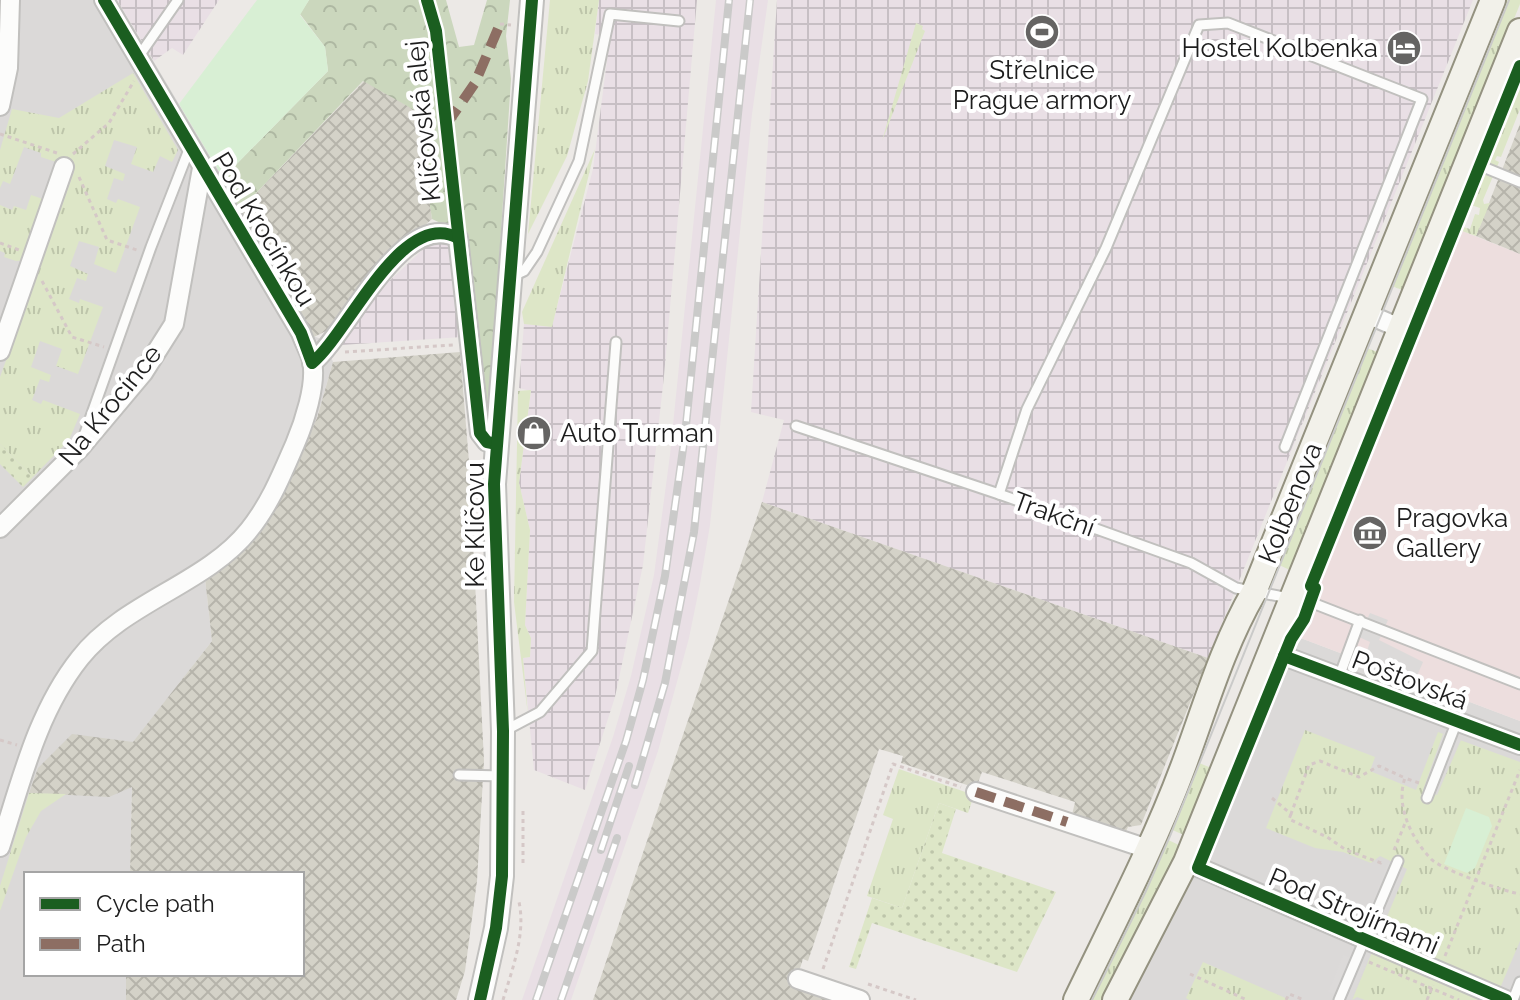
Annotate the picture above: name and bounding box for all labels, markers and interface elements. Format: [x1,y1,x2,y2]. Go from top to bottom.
sports icon: Střelnice Prague armory [1023,13,1061,51]
hotel icon: Hostel Kolbenka [1385,29,1423,67]
place label: Hostel Kolbenka [1182,33,1378,63]
street label: Klíčovská alej [400,39,446,203]
place label: Střelnice Prague armory [953,55,1131,115]
street label: Pod Krocínkou [206,147,322,311]
street label: Na Krocínce [52,339,168,471]
shop icon: Auto Turman [515,414,553,452]
place label: Auto Turman [560,418,714,448]
street label: Kolbenova [1252,438,1328,568]
street label: Ke Klíčovu [460,462,490,588]
street label: Trakční [1009,485,1099,543]
place label: Pragovka Gallery [1396,503,1508,563]
museum icon: Pragovka Gallery [1351,514,1389,552]
street label: Poštovská [1348,644,1472,716]
street label: Pod Strojírnami [1264,862,1444,960]
legend [24,872,304,976]
text: Cycle path [96,889,215,918]
text: Path [96,929,146,958]

